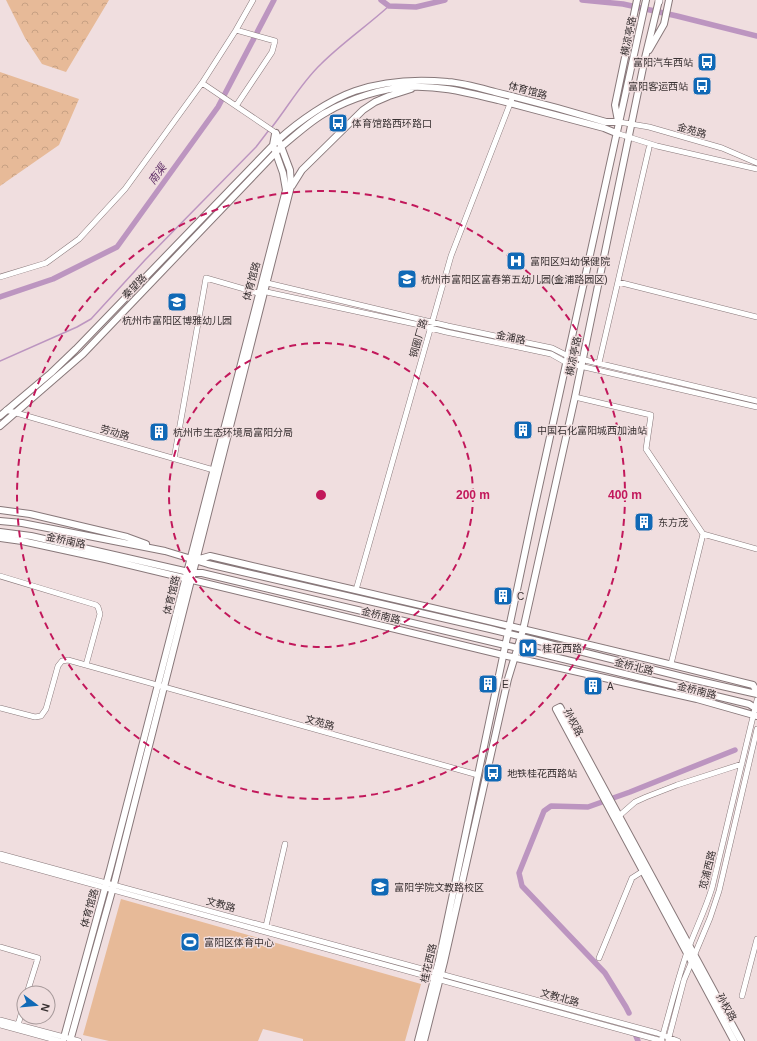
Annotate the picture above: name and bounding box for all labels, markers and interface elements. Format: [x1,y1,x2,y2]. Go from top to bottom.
street label: 横凉亭路 [619,15,638,57]
bus stop icon: 富阳汽车西站 [696,51,718,73]
place label: 富阳汽车西站 [633,57,693,68]
bus stop icon: 富阳客运西站 [691,75,713,97]
street label: 体育馆路 [507,80,549,101]
place label: 富阳客运西站 [628,81,688,92]
bus stop icon: 体育馆路西环路口 [327,112,349,134]
place label: 体育馆路西环路口 [352,118,432,129]
street label: 金苑路 [676,121,708,140]
water label: 南渠 [146,160,169,186]
hospital icon: 富阳区妇幼保健院 [505,250,527,272]
place label: 富阳区妇幼保健院 [530,256,610,267]
street label: 体育馆路 [241,260,262,302]
school or university icon: 杭州市富阳区富春第五幼儿园(金浦路园区) [396,268,418,290]
street label: 秦望路 [120,272,149,301]
place label: 杭州市富阳区富春第五幼儿园(金浦路园区) [421,274,608,285]
school or university icon: 杭州市富阳区博雅幼儿园 [166,291,188,313]
place label: 杭州市富阳区博雅幼儿园 [122,315,232,326]
street label: 钢圈厂路 [408,317,429,359]
street label: 金浦路 [495,329,527,346]
street label: 横凉亭路 [564,335,583,377]
building icon: 中国石化富阳城西加油站 [512,419,534,441]
building icon: 杭州市生态环境局富阳分局 [148,421,170,443]
street label: 劳动路 [99,423,131,442]
place label: 中国石化富阳城西加油站 [537,425,647,436]
place label: 杭州市生态环境局富阳分局 [173,427,293,438]
centre of rings [314,488,328,502]
text: 200 m [456,488,490,502]
text: 400 m [608,488,642,502]
building icon: 东方茂 [633,511,655,533]
place label: 东方茂 [658,517,688,528]
street label: 金桥南路 [45,531,87,550]
street label: 体育馆路 [161,574,182,616]
building icon: C [492,585,514,607]
place label: C [517,591,524,602]
street label: 金桥南路 [360,605,402,626]
metro station icon: 桂花西路 [517,637,539,659]
place label: 桂花西路 [542,643,582,654]
street label: 金桥北路 [613,656,655,677]
building icon: E [477,673,499,695]
building icon: A [582,675,604,697]
place label: E [502,679,509,690]
street label: 金桥南路 [676,680,718,701]
place label: A [607,681,614,692]
street label: 孙权路 [562,706,585,738]
street label: 文苑路 [304,713,336,732]
bus stop icon: 地铁桂花西路站 [482,762,504,784]
place label: 地铁桂花西路站 [507,768,577,779]
street label: 苋浦西路 [697,849,718,891]
school or university icon: 富阳学院文教路校区 [369,876,391,898]
place label: 富阳学院文教路校区 [394,882,484,893]
street label: 体育馆路 [79,887,100,929]
street label: 文教路 [205,895,237,914]
sports icon: 富阳区体育中心 [179,931,201,953]
place label: 富阳区体育中心 [204,937,274,948]
street label: 桂花西路 [419,942,438,984]
north arrow [16,985,56,1025]
street label: 文教北路 [539,987,581,1008]
street label: 孙权路 [714,991,739,1023]
text: N [39,1002,52,1013]

